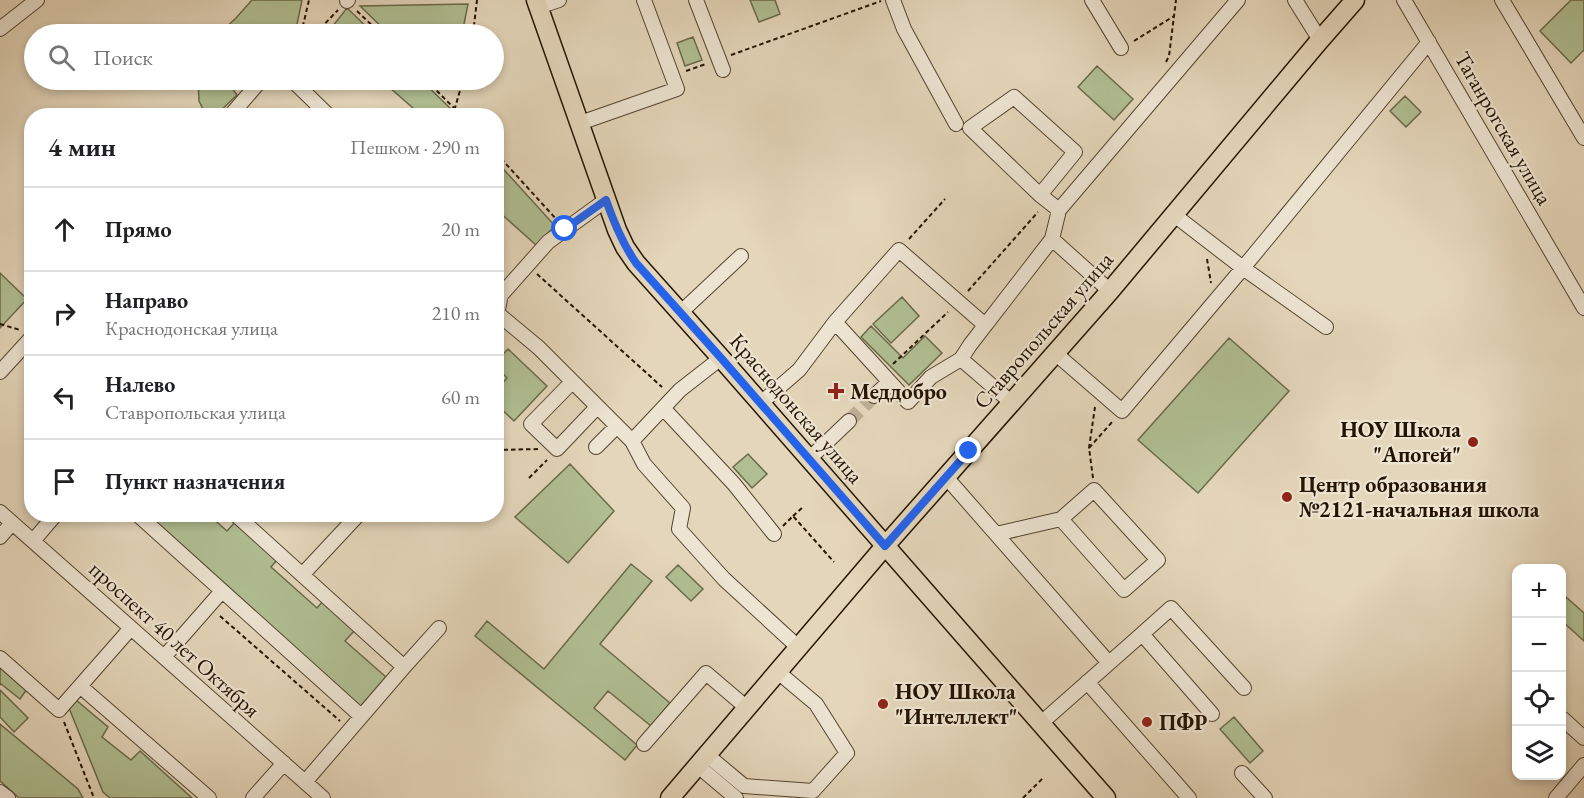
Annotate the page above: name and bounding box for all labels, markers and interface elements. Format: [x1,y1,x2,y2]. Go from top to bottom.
search box [24,24,504,90]
icon: search [45,41,78,74]
text: Поиск [93,43,153,72]
street label: Таганрогская улица [1448,46,1559,210]
text: 4 мин [48,130,116,164]
text: Пешком · 290 m [350,134,480,160]
icon: ahead [48,213,81,246]
text: Прямо [105,215,172,244]
route start [551,215,577,241]
text: 20 m [441,216,480,242]
street label: Ставропольская улица [967,246,1120,415]
text: Направо [105,286,188,315]
icon: right [48,297,81,330]
text: 210 m [432,300,480,326]
text: Краснодонская улица [105,315,278,341]
street label: Краснодонская улица [723,327,870,490]
text: Налево [105,370,175,399]
place label: Меддобро [850,377,947,406]
icon: left [48,381,81,414]
marker: Меддобро [827,382,845,400]
text: 60 m [441,384,480,410]
text: Ставропольская улица [105,399,286,425]
place label: НОУ Школа "Апогей" [1340,415,1461,469]
marker: НОУ Школа "Апогей" [1466,435,1480,449]
route end [955,437,981,463]
icon: arrive [48,465,81,498]
text: Пункт назначения [105,467,285,496]
place label: Центр образования №2121-начальная школа [1299,470,1540,524]
marker: Центр образования №2121-начальная школа [1280,490,1294,504]
street label: проспект 40 лет Октября [83,555,266,724]
map controls [1512,564,1566,780]
button: + [1512,564,1566,618]
button: − [1512,618,1566,672]
button: locate [1512,672,1566,726]
place label: НОУ Школа "Интеллект" [895,677,1018,731]
marker: НОУ Школа "Интеллект" [876,697,890,711]
place label: ПФР [1159,708,1207,737]
marker: ПФР [1140,715,1154,729]
button: layers [1512,726,1566,780]

